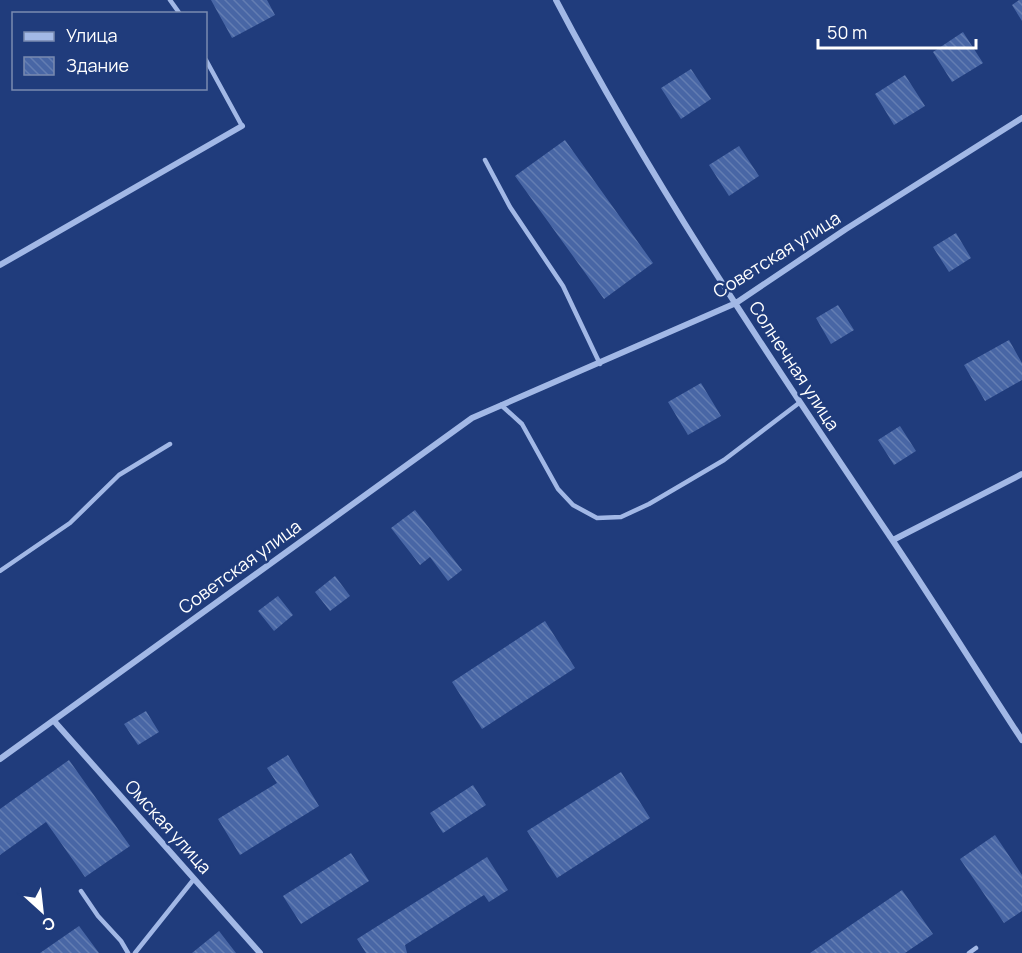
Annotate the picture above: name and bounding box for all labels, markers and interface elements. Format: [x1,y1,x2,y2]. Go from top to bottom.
legend [12,12,207,90]
scale bar [818,12,976,50]
text: 50 m [827,20,867,44]
text: Улица [66,23,118,47]
text: Здание [66,53,129,77]
street label: Советская улица [708,205,845,303]
street label: Солнечная улица [744,296,846,435]
street label: Советская улица [173,514,305,619]
street label: Омская улица [120,774,217,878]
north arrow [12,881,72,941]
text: С [38,912,59,937]

